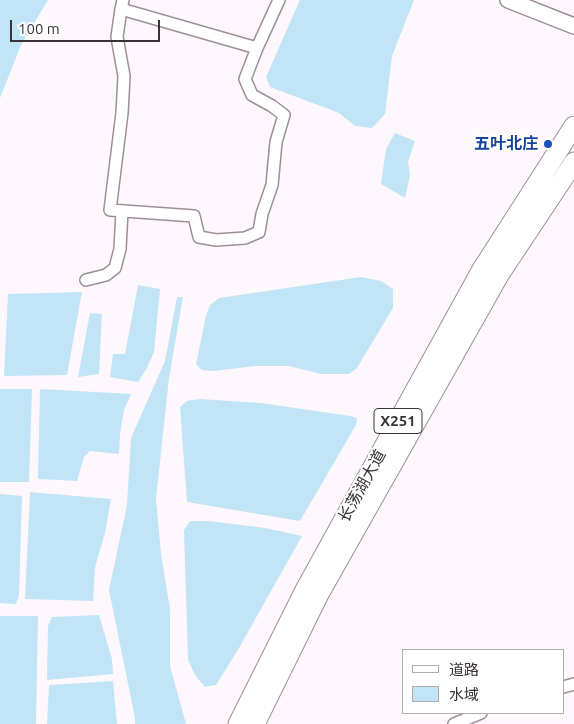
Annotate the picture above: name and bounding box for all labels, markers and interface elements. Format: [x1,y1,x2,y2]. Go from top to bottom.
scale bar [12,10,162,42]
text: 100 m [18,20,60,37]
place label: 五叶北庄 [474,134,538,154]
marker: 五叶北庄 [542,138,554,150]
road number: X251 [374,408,422,434]
street label: 长荡湖大道 [334,446,390,526]
legend [402,649,564,714]
text: 道路 [449,661,479,678]
text: 水域 [449,686,479,703]

